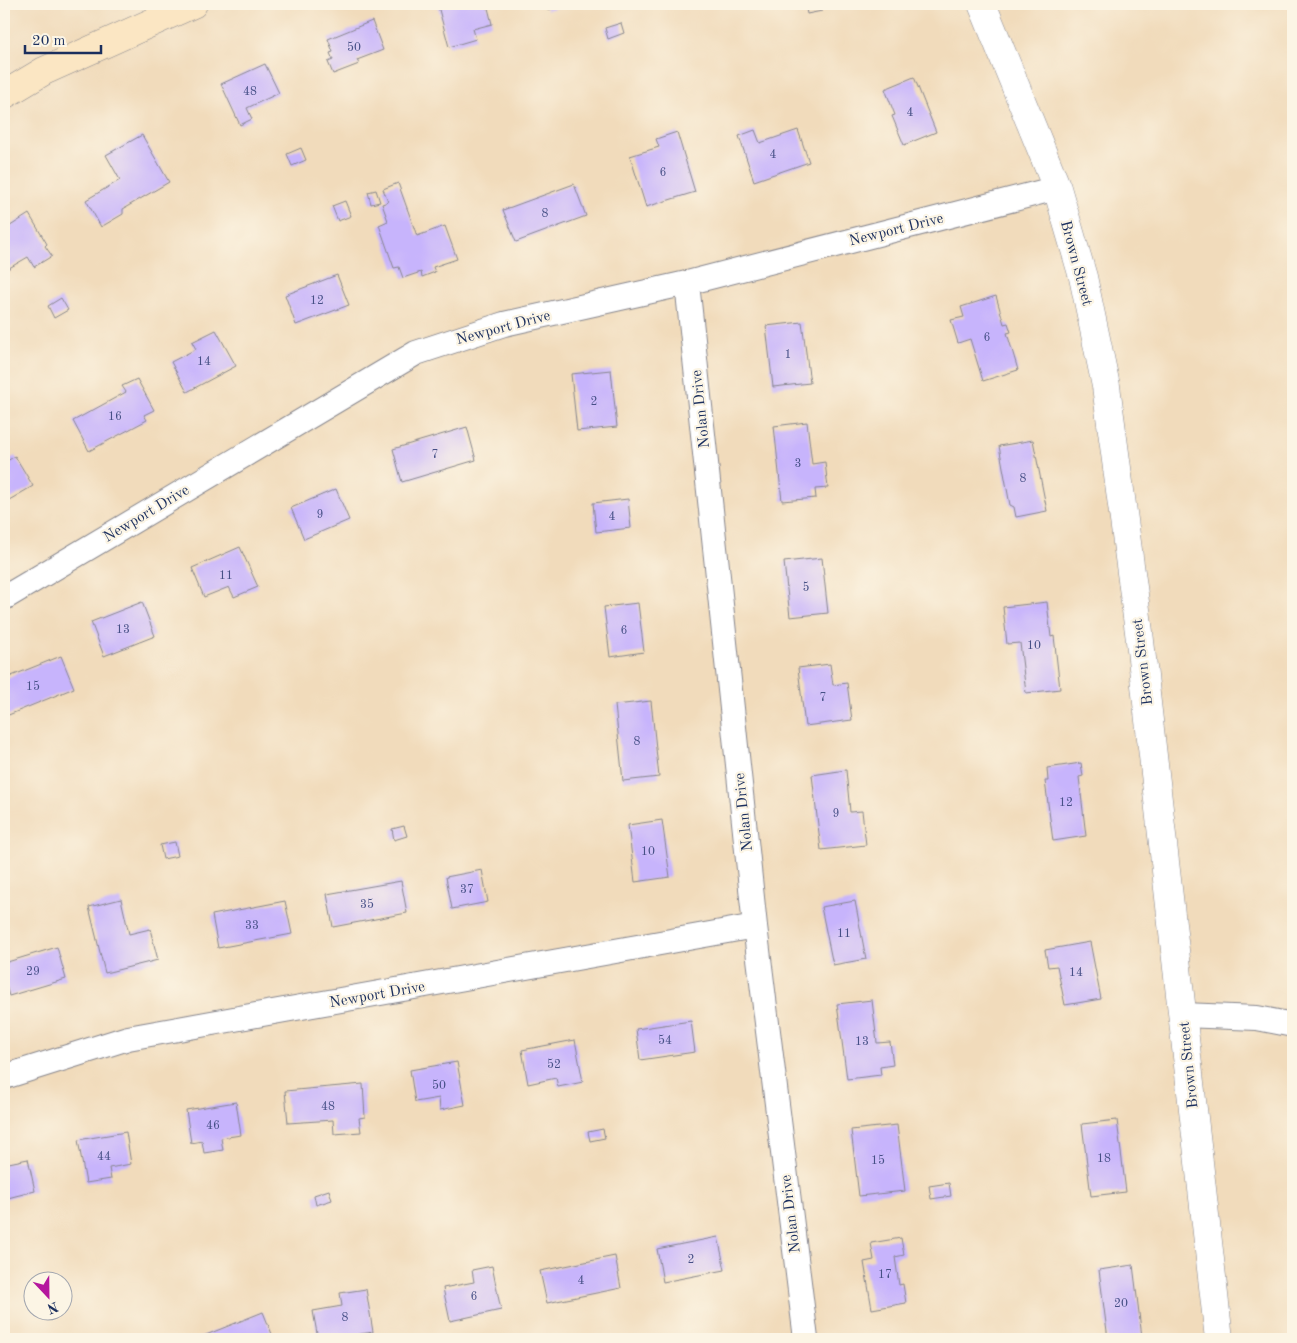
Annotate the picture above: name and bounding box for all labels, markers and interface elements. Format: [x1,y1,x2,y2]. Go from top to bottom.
scale bar [25,22,101,54]
text: 20 m [32,34,66,49]
house number: 50 [347,41,361,54]
house number: 48 [243,86,257,98]
house number: 4 [907,107,914,119]
house number: 4 [770,149,777,161]
house number: 6 [660,167,667,179]
house number: 8 [542,208,549,220]
street label: Newport Drive [848,211,945,249]
street label: Brown Street [1057,219,1094,308]
house number: 12 [310,295,324,307]
street label: Newport Drive [455,309,552,348]
house number: 6 [984,332,991,344]
house number: 1 [785,349,791,361]
house number: 14 [197,356,211,368]
street label: Nolan Drive [690,369,713,449]
house number: 2 [591,396,597,408]
house number: 16 [108,411,122,423]
house number: 7 [432,449,438,461]
house number: 3 [795,458,801,470]
house number: 8 [1020,473,1027,485]
street label: Newport Drive [101,483,192,546]
house number: 9 [317,509,323,521]
house number: 4 [609,511,616,523]
house number: 11 [219,570,233,582]
house number: 5 [803,581,810,594]
street label: Brown Street [1131,618,1156,706]
house number: 13 [116,624,130,636]
house number: 6 [621,625,628,637]
house number: 10 [1027,640,1041,652]
house number: 15 [26,680,40,693]
house number: 7 [820,692,826,704]
house number: 8 [634,736,641,748]
street label: Nolan Drive [733,772,756,852]
house number: 12 [1059,797,1073,809]
house number: 9 [833,808,839,820]
house number: 10 [641,846,655,858]
house number: 37 [460,884,474,896]
house number: 35 [360,898,374,911]
house number: 33 [245,920,259,932]
house number: 11 [837,928,851,940]
house number: 29 [26,966,40,978]
house number: 14 [1069,967,1083,979]
street label: Newport Drive [328,980,426,1011]
street label: Brown Street [1177,1021,1202,1109]
house number: 54 [658,1034,672,1047]
house number: 13 [855,1036,869,1048]
house number: 52 [547,1058,561,1071]
house number: 50 [432,1079,446,1092]
house number: 48 [321,1101,335,1113]
house number: 46 [206,1120,220,1132]
house number: 44 [97,1151,111,1163]
house number: 18 [1097,1153,1111,1165]
house number: 15 [871,1154,885,1167]
street label: Nolan Drive [779,1174,804,1254]
house number: 2 [688,1254,694,1266]
house number: 17 [878,1269,892,1281]
north arrow [22,1270,72,1320]
house number: 4 [578,1275,585,1287]
house number: 6 [471,1291,478,1303]
house number: 20 [1114,1298,1128,1310]
text: N [45,1299,60,1316]
house number: 8 [342,1312,349,1324]

